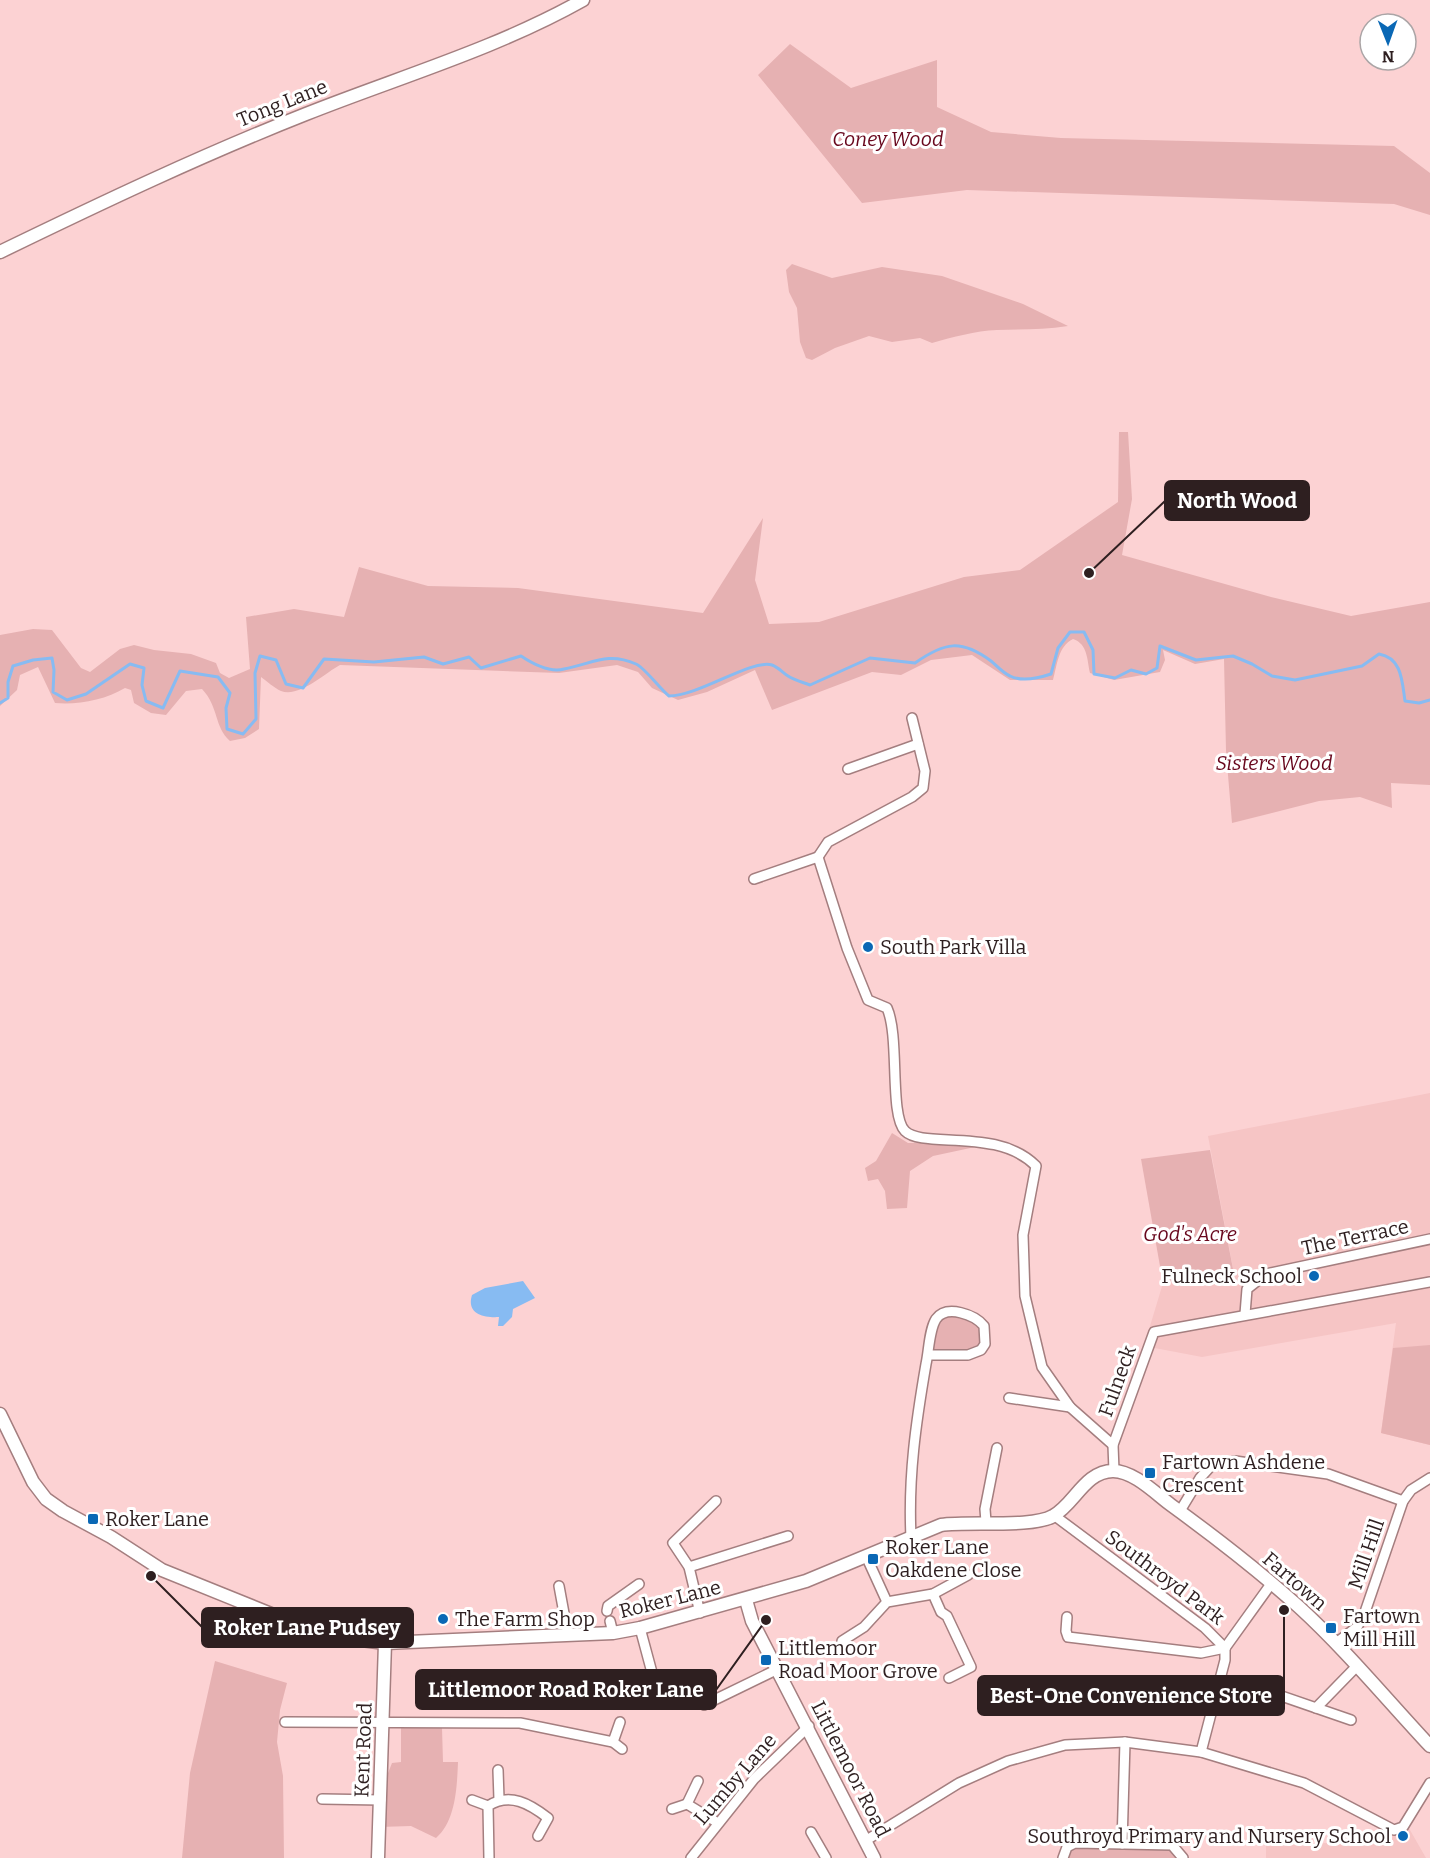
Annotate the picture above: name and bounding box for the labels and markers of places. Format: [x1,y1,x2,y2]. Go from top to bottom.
callout: North Wood [1165,481,1309,520]
place label: South Park Villa [880,935,1026,959]
marker: South Park Villa [861,940,875,954]
place label: Fulneck School [1161,1264,1302,1288]
marker: Fulneck School [1307,1269,1321,1283]
place label: Fartown Ashdene Crescent [1162,1450,1325,1497]
marker: Fartown Ashdene Crescent [1143,1466,1157,1480]
place label: Roker Lane [105,1507,209,1531]
marker: Roker Lane [86,1512,100,1526]
place label: Roker Lane Oakdene Close [885,1535,1022,1582]
marker: Roker Lane Oakdene Close [866,1552,880,1566]
place label: Fartown Mill Hill [1343,1604,1420,1651]
place label: The Farm Shop [455,1607,595,1631]
callout: Roker Lane Pudsey [202,1608,413,1647]
marker: The Farm Shop [436,1612,450,1626]
marker: Fartown Mill Hill [1324,1621,1338,1635]
place label: Littlemoor Road Moor Grove [778,1636,938,1683]
marker: Littlemoor Road Moor Grove [759,1653,773,1667]
callout: Littlemoor Road Roker Lane [416,1670,716,1709]
callout: Best-One Convenience Store [978,1676,1284,1715]
place label: Southroyd Primary and Nursery School [1027,1824,1391,1848]
marker: Southroyd Primary and Nursery School [1396,1829,1410,1843]

